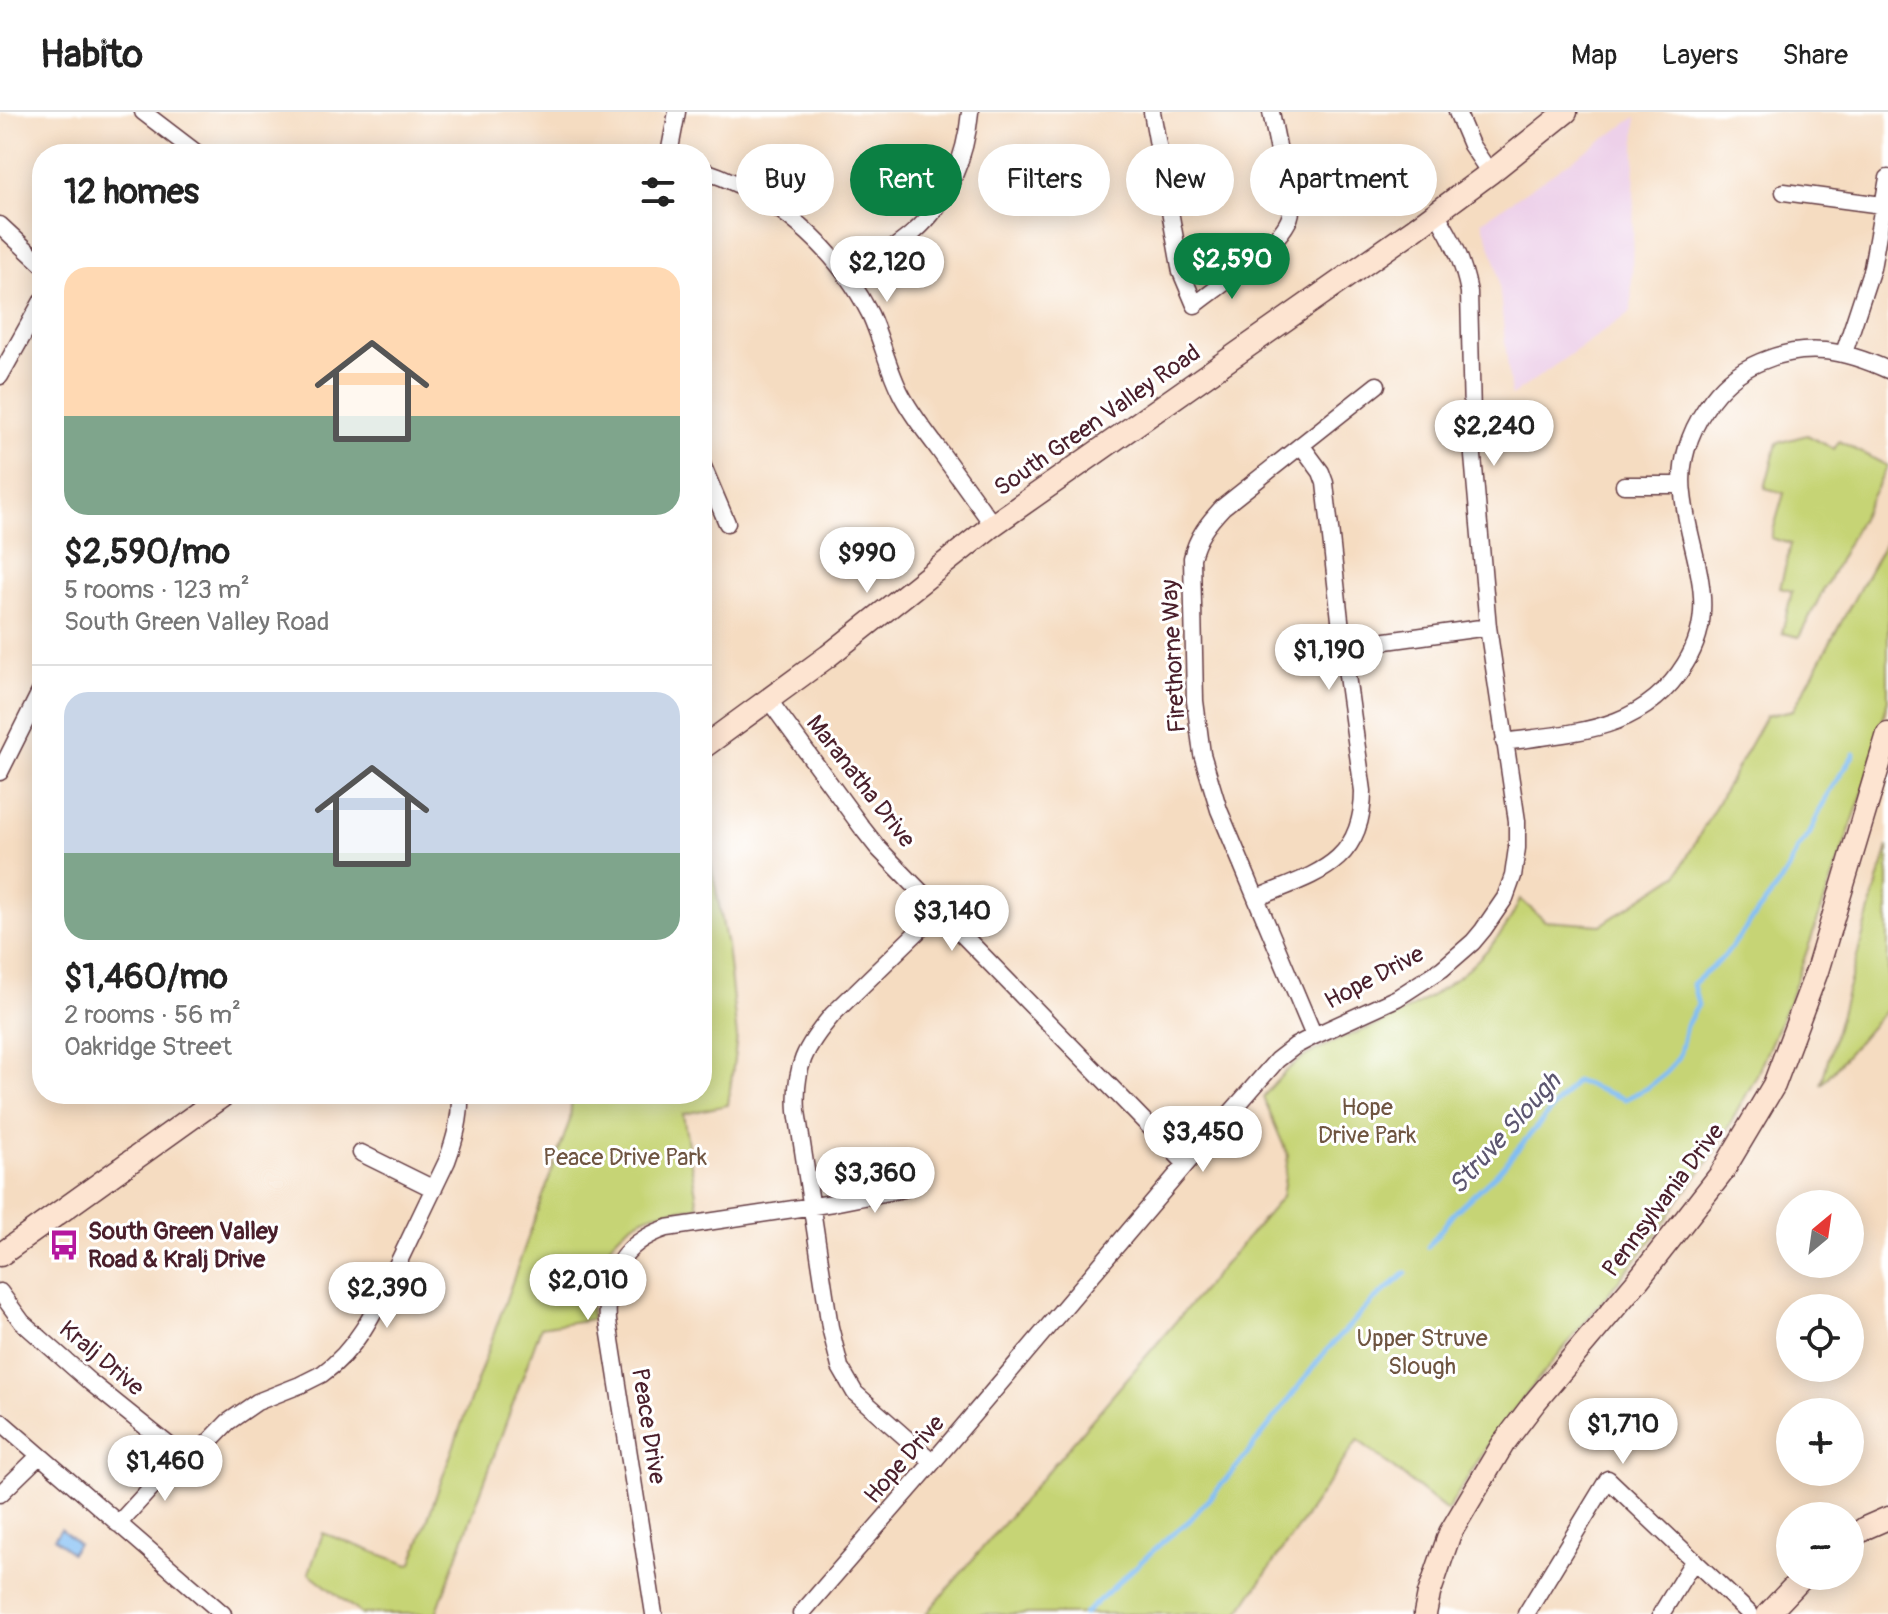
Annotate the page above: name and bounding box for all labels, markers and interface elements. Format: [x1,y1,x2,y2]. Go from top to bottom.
text: Habito [40,31,143,79]
text: Map [1571,38,1617,73]
text: Layers [1661,38,1738,73]
text: Share [1782,38,1848,73]
chip: Buy [736,144,834,216]
chip: Rent [850,144,962,216]
chip: Filters [978,144,1110,216]
chip: New [1126,144,1234,216]
chip: Apartment [1250,144,1437,216]
icon: filters [636,170,680,214]
text: 12 homes [64,171,199,214]
pin: $2,590 [1167,233,1297,301]
pin: $2,120 [822,236,952,304]
text: $2,590 [1192,243,1272,275]
text: $2,120 [848,246,926,278]
icon: home [300,319,444,463]
street label: South Green Valley Road [989,338,1206,503]
pin: $2,240 [1429,400,1559,468]
text: $2,240 [1453,410,1535,442]
pin: $990 [820,527,914,595]
text: $2,590/mo [64,531,230,574]
text: $990 [838,537,896,569]
text: 5 rooms · 123 m² [64,574,250,606]
street label: Firethorne Way [1155,579,1192,733]
text: South Green Valley Road [64,606,329,638]
pin: $1,190 [1264,624,1394,692]
text: $1,190 [1293,634,1365,666]
street label: Maranatha Drive [800,709,921,853]
icon: home [300,744,444,888]
pin: $3,140 [887,885,1017,953]
text: $3,140 [913,895,991,927]
street label: Hope Drive [1320,939,1429,1016]
text: $1,460/mo [64,956,228,999]
text: 2 rooms · 56 m² [64,999,241,1031]
text: Oakridge Street [64,1031,232,1063]
water label: Struve Slough [1442,1065,1569,1201]
park label: Hope Drive Park [1318,1093,1416,1150]
pin: $3,450 [1138,1106,1268,1174]
text: $3,450 [1162,1116,1244,1148]
street label: Pennsylvania Drive [1596,1118,1731,1283]
park label: Peace Drive Park [543,1143,707,1172]
pin: $3,360 [810,1147,940,1215]
text: $3,360 [834,1157,916,1189]
north arrow [1776,1190,1864,1278]
map controls [1776,1190,1864,1590]
place label: South Green Valley Road & Kralj Drive [88,1217,279,1274]
bus stop icon: South Green Valley Road & Kralj Drive [47,1228,81,1262]
pin: $2,010 [523,1254,653,1322]
pin: $2,390 [322,1262,452,1330]
text: $2,010 [548,1264,628,1296]
text: $2,390 [347,1272,427,1304]
button: locate [1776,1294,1864,1382]
street label: Kralj Drive [53,1315,150,1402]
park label: Upper Struve Slough [1356,1324,1488,1381]
street label: Peace Drive [625,1366,672,1486]
pin: $1,710 [1558,1398,1688,1466]
button: + [1776,1398,1864,1486]
text: $1,710 [1587,1408,1659,1440]
street label: Hope Drive [858,1409,951,1510]
pin: $1,460 [100,1435,230,1503]
text: $1,460 [126,1445,204,1477]
button: − [1776,1502,1864,1590]

